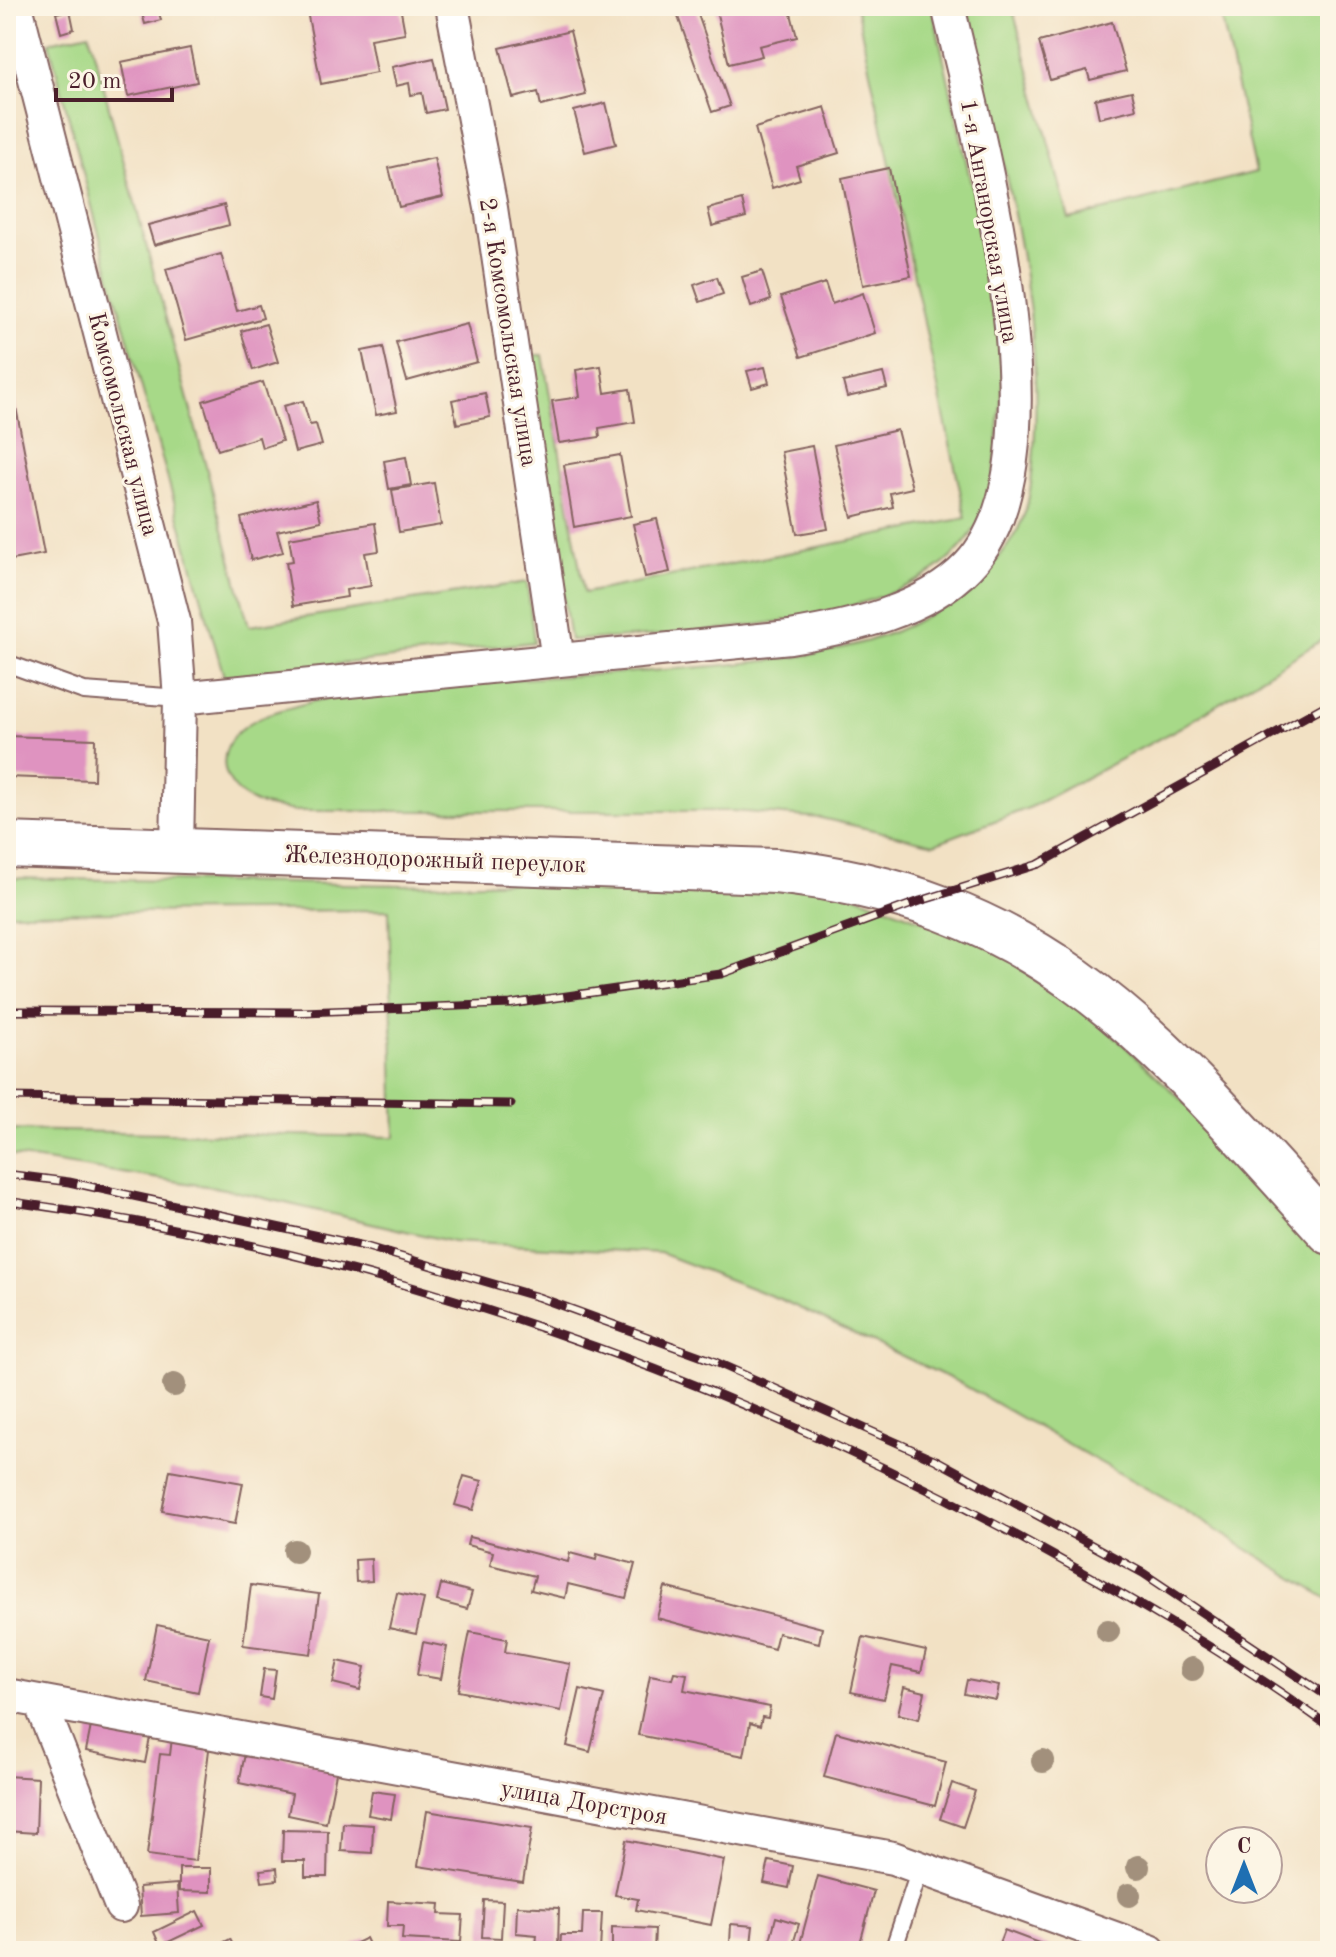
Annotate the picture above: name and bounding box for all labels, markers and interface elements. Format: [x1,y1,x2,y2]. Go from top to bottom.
scale bar [56,52,172,102]
text: 20 m [68,70,122,94]
street label: 1-я Анганорская улица [955,97,1021,345]
street label: 2-я Комсомольская улица [474,196,540,468]
street label: Комсомольская улица [83,310,162,539]
street label: Железнодорожный переулок [284,844,586,878]
street label: улица Дорстроя [498,1777,669,1830]
north arrow [1204,1825,1284,1905]
text: С [1237,1836,1251,1858]

